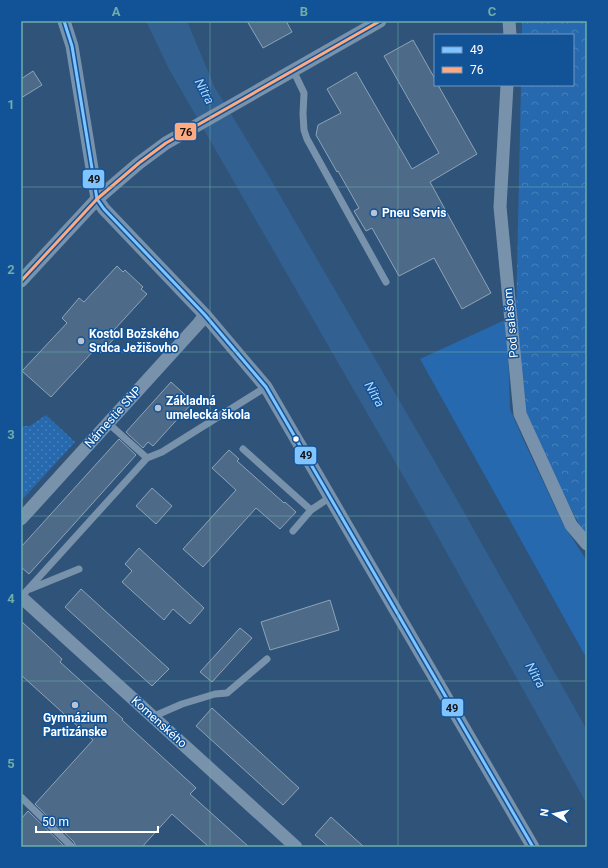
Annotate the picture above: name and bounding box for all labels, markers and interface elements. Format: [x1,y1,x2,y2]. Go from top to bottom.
text: A [112,4,121,19]
text: B [300,4,308,19]
text: C [488,4,497,19]
legend [434,34,574,86]
text: 49 [470,43,484,57]
text: 76 [470,63,484,77]
water label: Nitra [192,76,218,107]
text: 1 [7,97,15,112]
line badge: 76 [174,122,197,141]
text: 76 [180,126,192,139]
line badge: 49 [82,169,105,189]
text: 49 [88,173,100,186]
place label: Pneu Servis [382,206,446,220]
marker: Pneu Servis [369,208,379,218]
text: 2 [7,262,15,277]
street label: Pod salašom [501,288,521,358]
place label: Kostol Božského Srdca Ježišovho [89,327,179,355]
marker: Kostol Božského Srdca Ježišovho [76,336,86,346]
water label: Nitra [361,379,388,410]
street label: Námestie SNP [82,383,144,451]
place label: Základná umelecká škola [166,394,251,422]
marker: Základná umelecká škola [153,403,163,413]
text: 3 [7,427,15,442]
unlabelled marker [291,434,301,444]
line badge: 49 [294,446,317,465]
text: 49 [300,449,312,462]
text: 4 [7,591,15,606]
water label: Nitra [522,660,549,691]
street label: Komenského [128,693,190,751]
line badge: 49 [441,698,464,717]
marker: Gymnázium Partizánske [70,700,80,710]
text: 49 [446,702,458,715]
place label: Gymnázium Partizánske [43,711,108,739]
text: 5 [7,756,15,771]
north arrow [534,794,574,834]
text: N [538,807,552,817]
scale bar [36,808,158,834]
text: 50 m [42,815,69,829]

